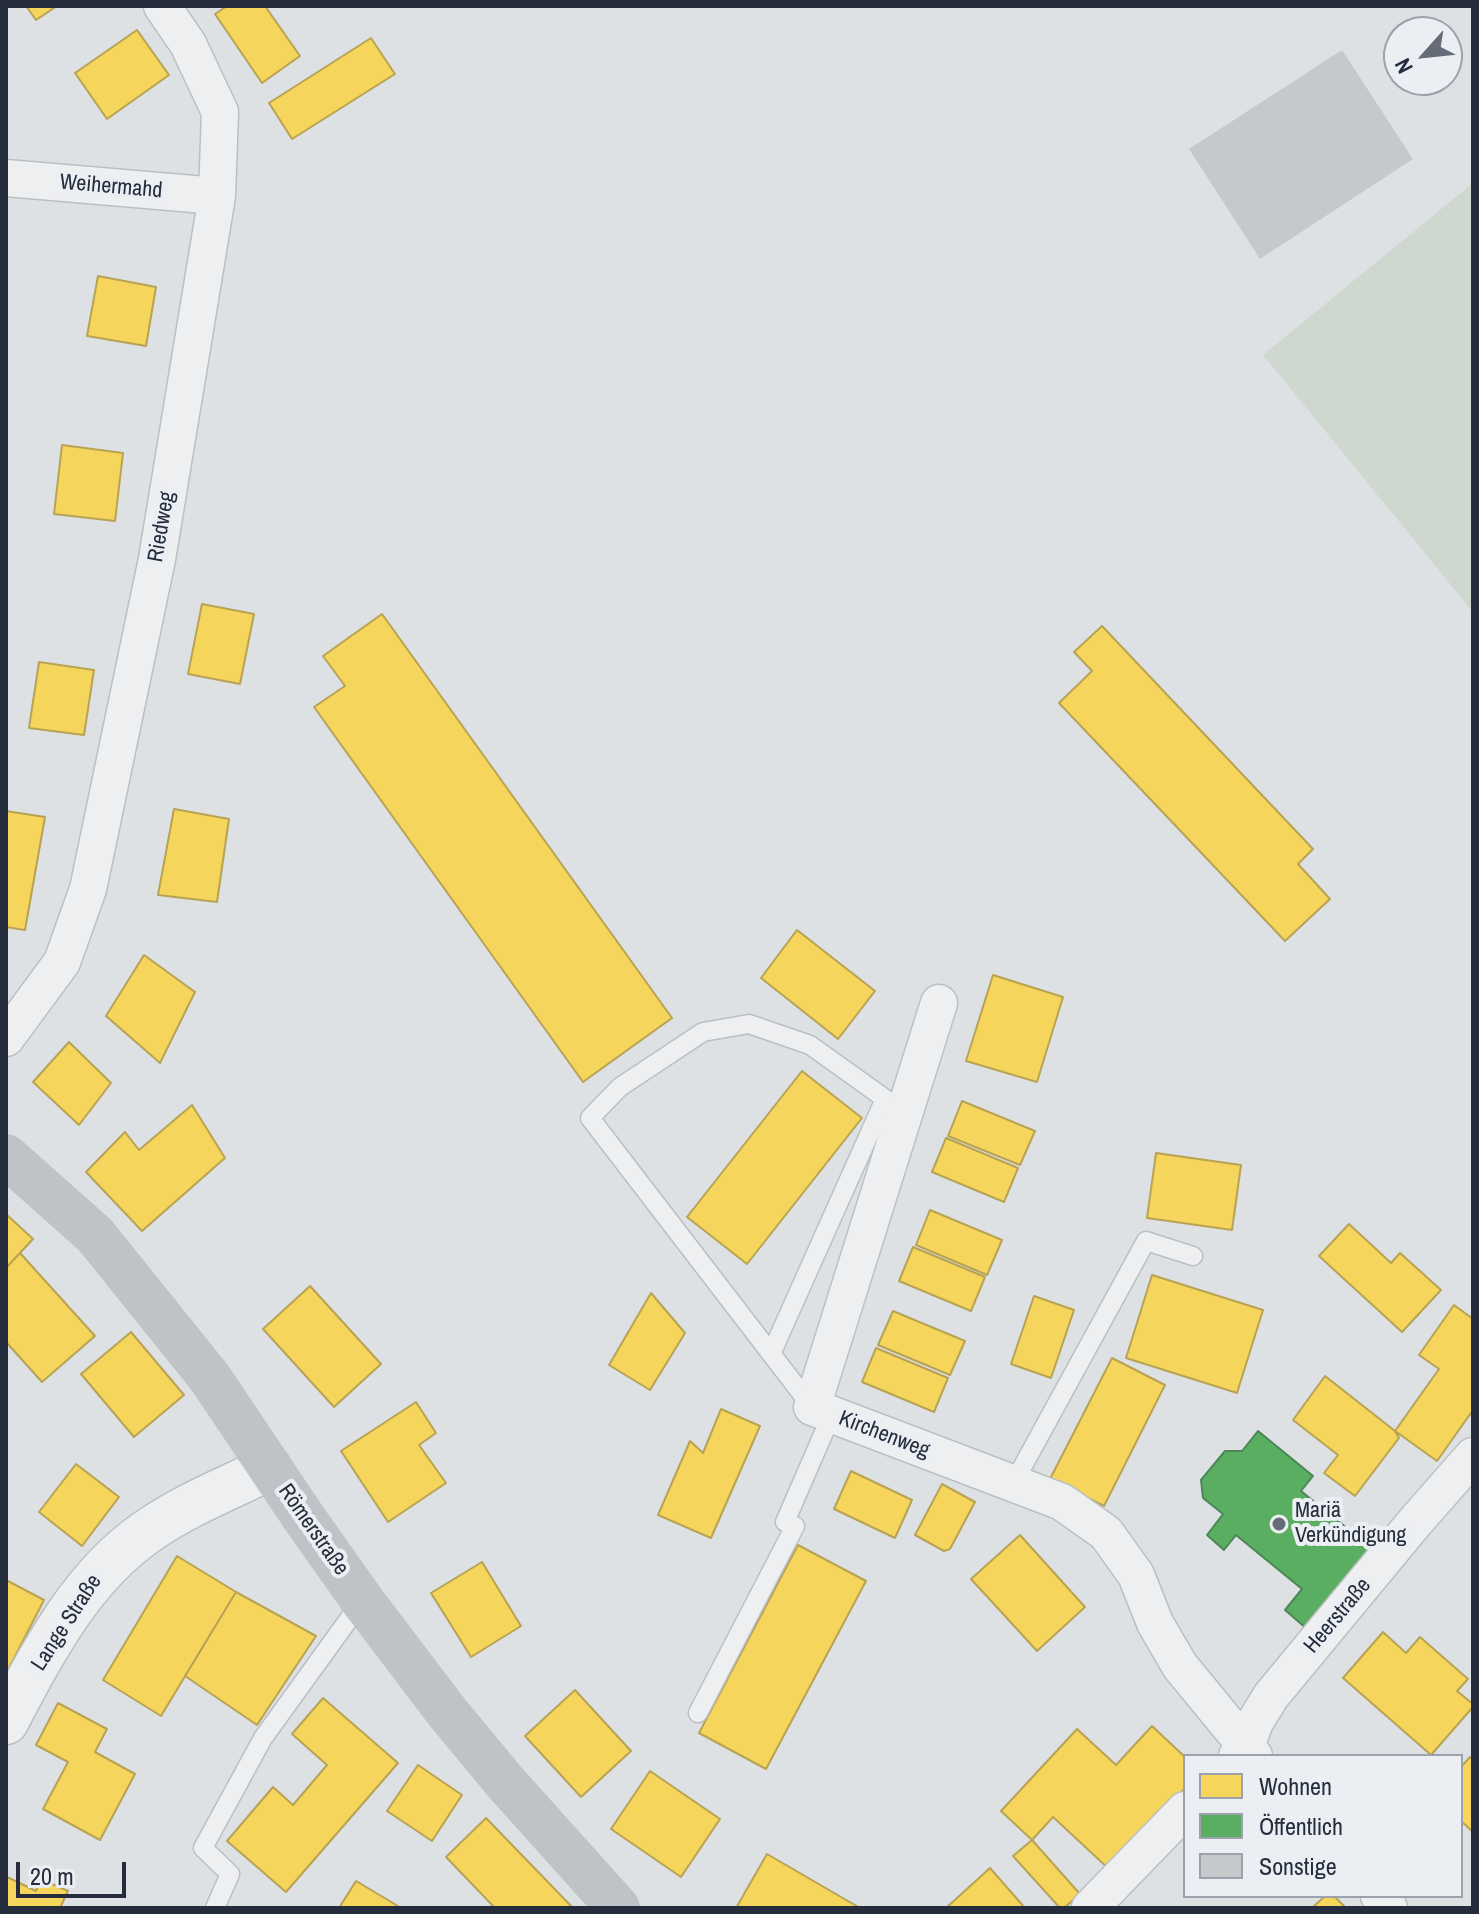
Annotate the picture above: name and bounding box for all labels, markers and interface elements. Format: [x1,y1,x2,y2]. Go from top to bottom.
north arrow [1383,16,1463,96]
text: N [1387,53,1420,79]
street label: Weihermahd [59,169,163,205]
street label: Riedweg [143,490,181,564]
street label: Kirchenweg [835,1406,933,1464]
street label: Römerstraße [272,1479,354,1581]
place label: Mariä Verkündigung [1295,1498,1406,1550]
marker: Mariä Verkündigung [1270,1515,1288,1533]
street label: Lange Straße [26,1570,108,1676]
street label: Heerstraße [1299,1573,1377,1659]
legend [1183,1754,1463,1898]
text: Wohnen [1259,1770,1332,1802]
text: Öffentlich [1259,1810,1343,1842]
scale bar [20,1846,130,1896]
text: Sonstige [1259,1850,1337,1882]
text: 20 m [30,1860,74,1892]

